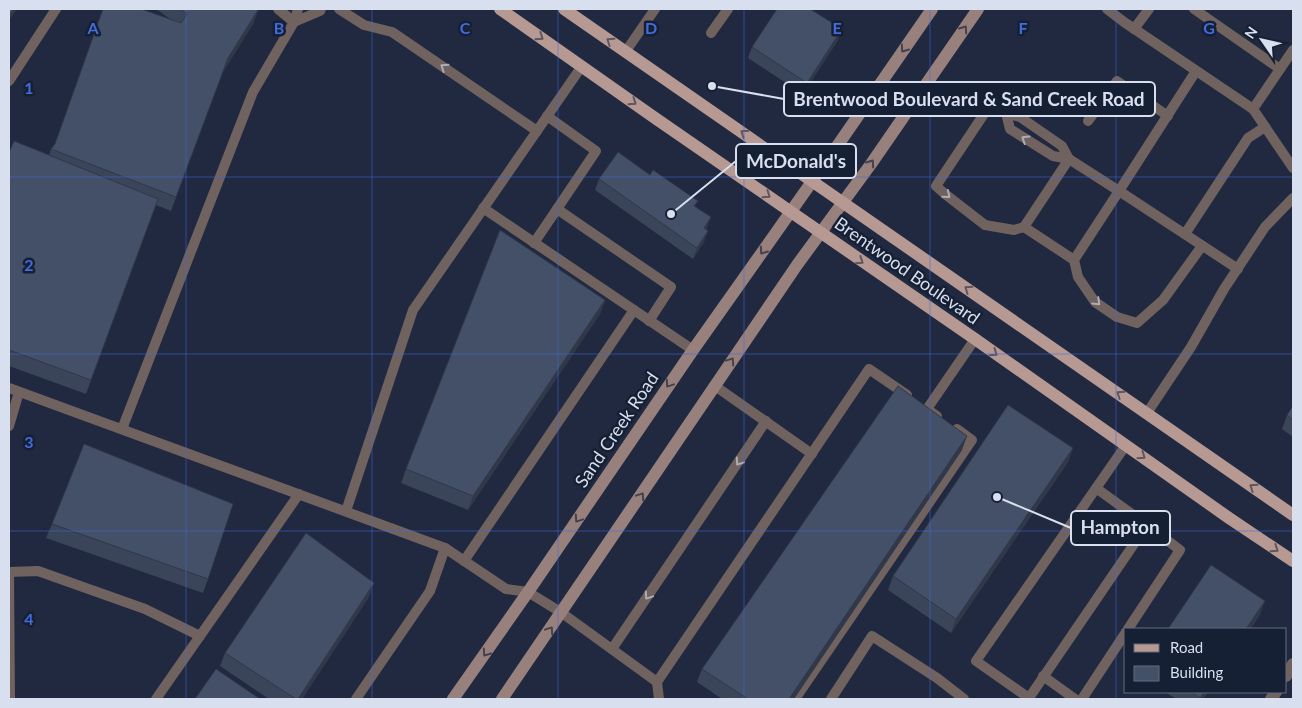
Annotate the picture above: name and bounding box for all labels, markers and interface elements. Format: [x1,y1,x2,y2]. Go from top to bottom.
north arrow [1237,15,1287,65]
text: A [86,18,99,37]
text: B [274,18,284,37]
text: C [460,18,471,37]
text: D [645,18,657,37]
text: E [832,18,842,37]
text: F [1018,18,1028,37]
text: G [1203,18,1215,37]
text: N [1241,23,1261,42]
one-way arrow [958,25,967,35]
one-way arrow [534,31,544,40]
one-way arrow [606,38,616,47]
one-way arrow [901,43,910,53]
one-way arrow [440,64,449,73]
text: 1 [24,78,34,97]
callout: Brentwood Boulevard & Sand Creek Road [784,82,1155,116]
text: Brentwood Boulevard & Sand Creek Road [793,87,1145,110]
one-way arrow [627,96,637,105]
one-way arrow [740,130,749,139]
one-way arrow [1022,135,1031,145]
callout: McDonald's [736,144,856,178]
text: McDonald's [746,149,846,172]
one-way arrow [865,159,875,168]
one-way arrow [761,189,771,198]
one-way arrow [941,190,950,198]
street label: Brentwood Boulevard [831,212,984,329]
one-way arrow [760,245,769,255]
text: 2 [24,255,34,274]
one-way arrow [855,255,864,264]
one-way arrow [964,286,974,295]
one-way arrow [1091,296,1100,305]
one-way arrow [988,347,998,356]
one-way arrow [725,357,735,366]
street label: Sand Creek Road [570,368,663,491]
one-way arrow [666,379,676,388]
one-way arrow [1116,391,1126,400]
text: 3 [24,432,34,451]
one-way arrow [1136,450,1145,459]
one-way arrow [736,456,745,465]
one-way arrow [1249,484,1259,493]
one-way arrow [635,492,644,501]
callout: Hampton [1071,511,1170,545]
one-way arrow [575,513,584,523]
text: Hampton [1080,515,1160,538]
one-way arrow [1270,543,1279,553]
one-way arrow [645,591,654,600]
text: 4 [24,609,34,628]
one-way arrow [544,626,553,636]
legend [1124,628,1287,693]
text: Road [1170,638,1203,656]
one-way arrow [483,647,492,656]
text: Building [1170,663,1223,681]

